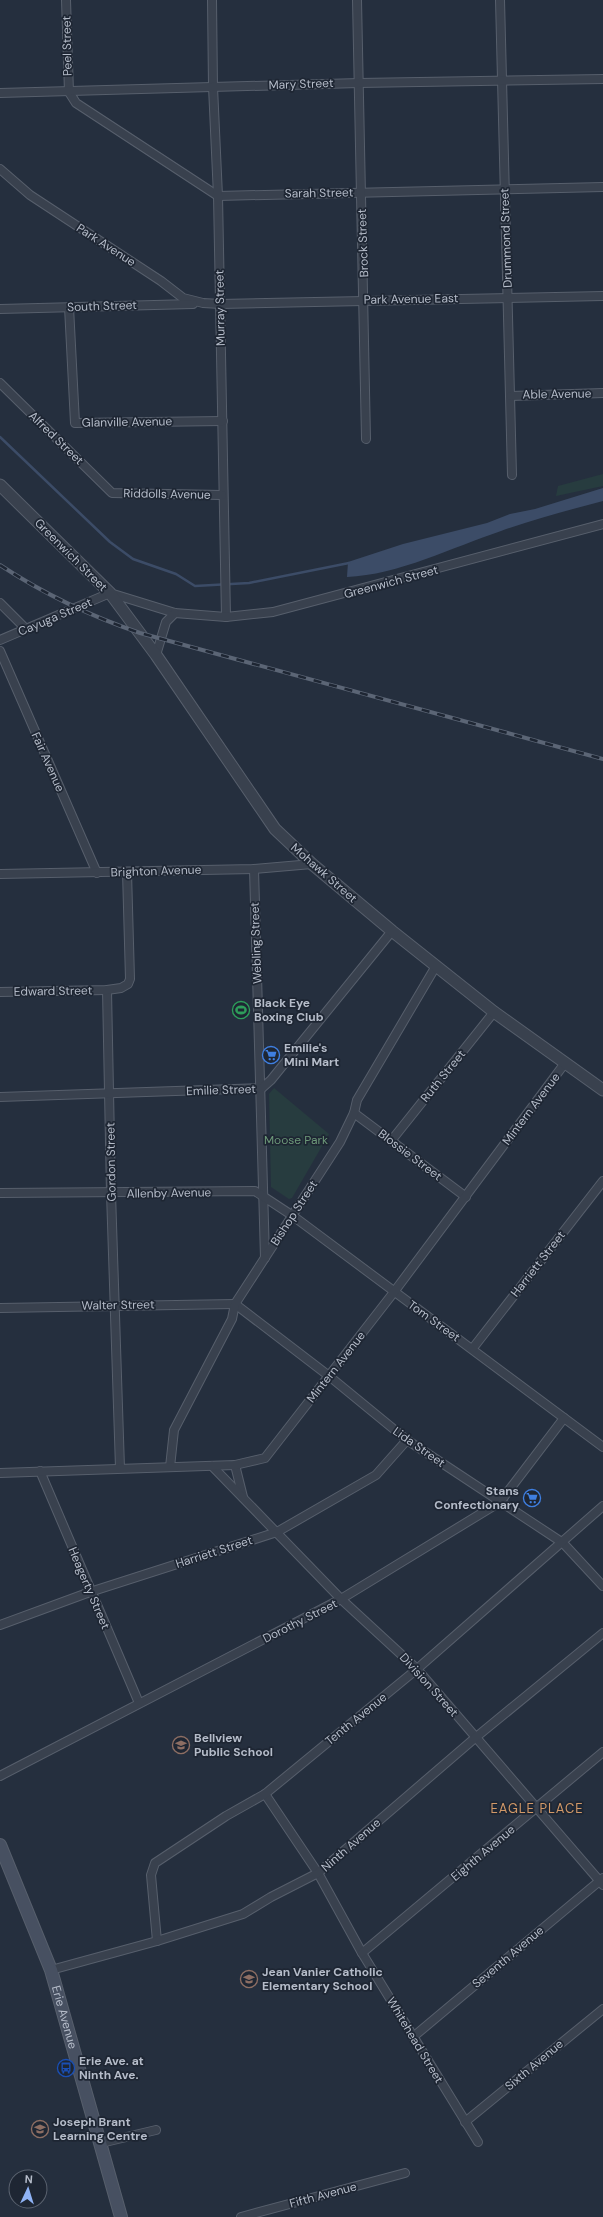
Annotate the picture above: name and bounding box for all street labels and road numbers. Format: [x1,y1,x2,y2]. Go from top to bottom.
street label: Peel Street [58,16,76,76]
street label: Mary Street [268,75,334,93]
street label: Sarah Street [285,184,354,202]
street label: Drummond Street [496,188,516,288]
street label: Brock Street [354,208,372,278]
street label: Park Avenue [73,220,139,270]
street label: Murray Street [211,270,229,346]
street label: Park Avenue East [364,290,459,308]
street label: South Street [67,297,137,315]
street label: Able Avenue [522,385,592,403]
street label: Alfred Street [25,408,87,468]
street label: Glanville Avenue [82,413,173,431]
street label: Riddolls Avenue [123,485,211,503]
street label: Greenwich Street [31,515,111,595]
street label: Greenwich Street [342,562,440,602]
street label: Cayuga Street [16,594,95,640]
street label: Fair Avenue [28,730,68,795]
street label: Mohawk Street [287,840,361,906]
street label: Brighton Avenue [110,861,202,881]
street label: Webling Street [247,902,265,984]
street label: Edward Street [14,982,93,1000]
street label: Ruth Street [417,1046,469,1105]
street label: Mintern Avenue [499,1069,564,1148]
street label: Emilie Street [186,1081,257,1099]
street label: Gordon Street [102,1122,120,1202]
street label: Blossie Street [375,1126,445,1184]
street label: Bishop Street [267,1177,321,1249]
street label: Allenby Avenue [127,1184,212,1202]
street label: Harriett Street [507,1227,569,1300]
street label: Walter Street [81,1296,155,1314]
street label: Tom Street [405,1297,463,1345]
street label: Mintern Avenue [303,1328,369,1406]
street label: Lida Street [390,1423,449,1471]
street label: Harriett Street [174,1532,255,1572]
street label: Heagerty Street [64,1544,114,1632]
street label: Dorothy Street [260,1595,340,1647]
street label: Division Street [396,1650,462,1720]
street label: Tenth Avenue [322,1689,390,1749]
street label: Ninth Avenue [318,1815,384,1875]
street label: Eighth Avenue [448,1821,518,1884]
street label: Seventh Avenue [469,1922,547,1992]
street label: Erie Avenue [48,1984,81,2051]
street label: Whitehead Street [383,1994,447,2086]
street label: Sixth Avenue [502,2036,567,2094]
street label: Fifth Avenue [288,2178,359,2212]

